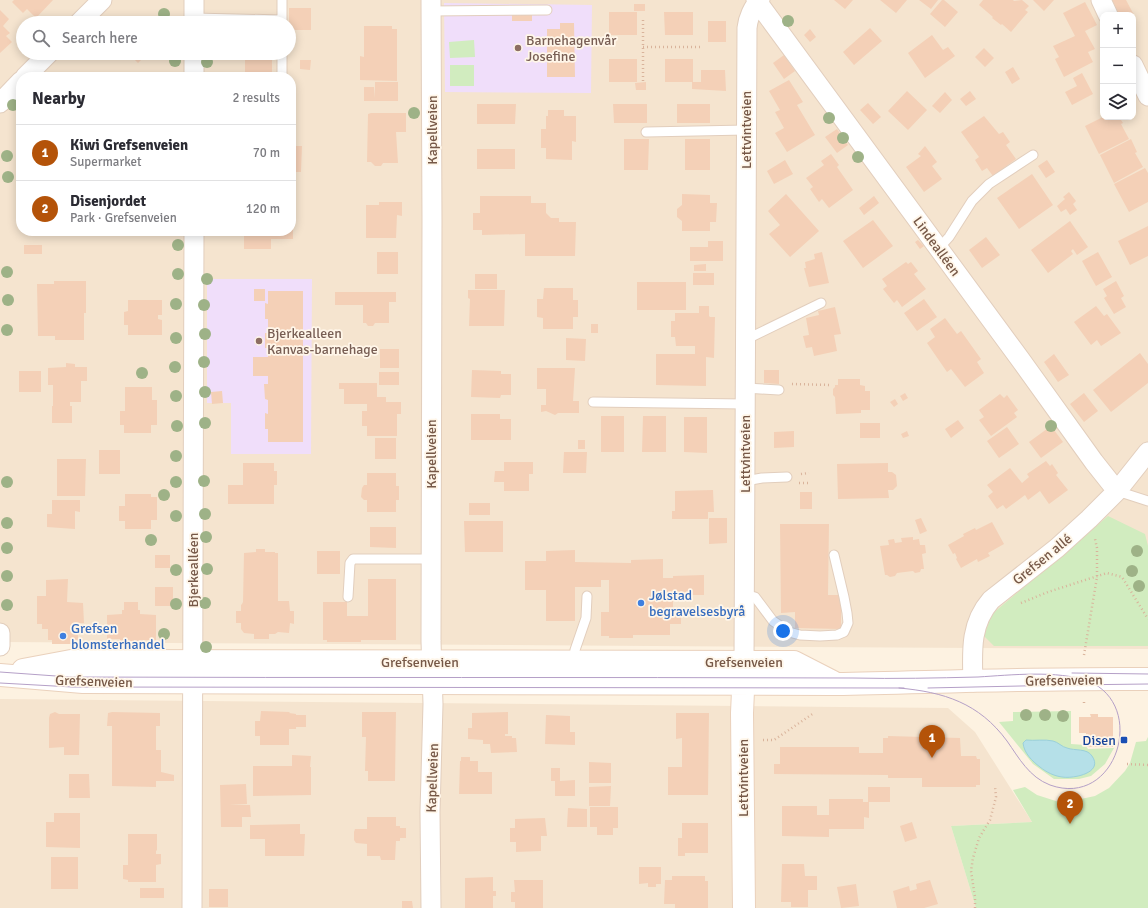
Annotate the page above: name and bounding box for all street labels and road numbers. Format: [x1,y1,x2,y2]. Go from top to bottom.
street label: Lettvintveien [738,91,755,169]
street label: Kapellveien [424,95,441,165]
street label: Lindealléen [909,213,964,279]
street label: Lettvintveien [737,415,754,493]
street label: Kapellveien [423,419,440,489]
street label: Grefsen allé [1009,530,1075,588]
street label: Bjerkealléen [185,533,202,607]
street label: Grefsenveien [381,654,459,671]
street label: Grefsenveien [705,654,783,671]
street label: Grefsenveien [1025,671,1103,690]
street label: Grefsenveien [55,672,133,691]
street label: Lettvintveien [735,739,752,817]
street label: Kapellveien [423,743,442,813]

